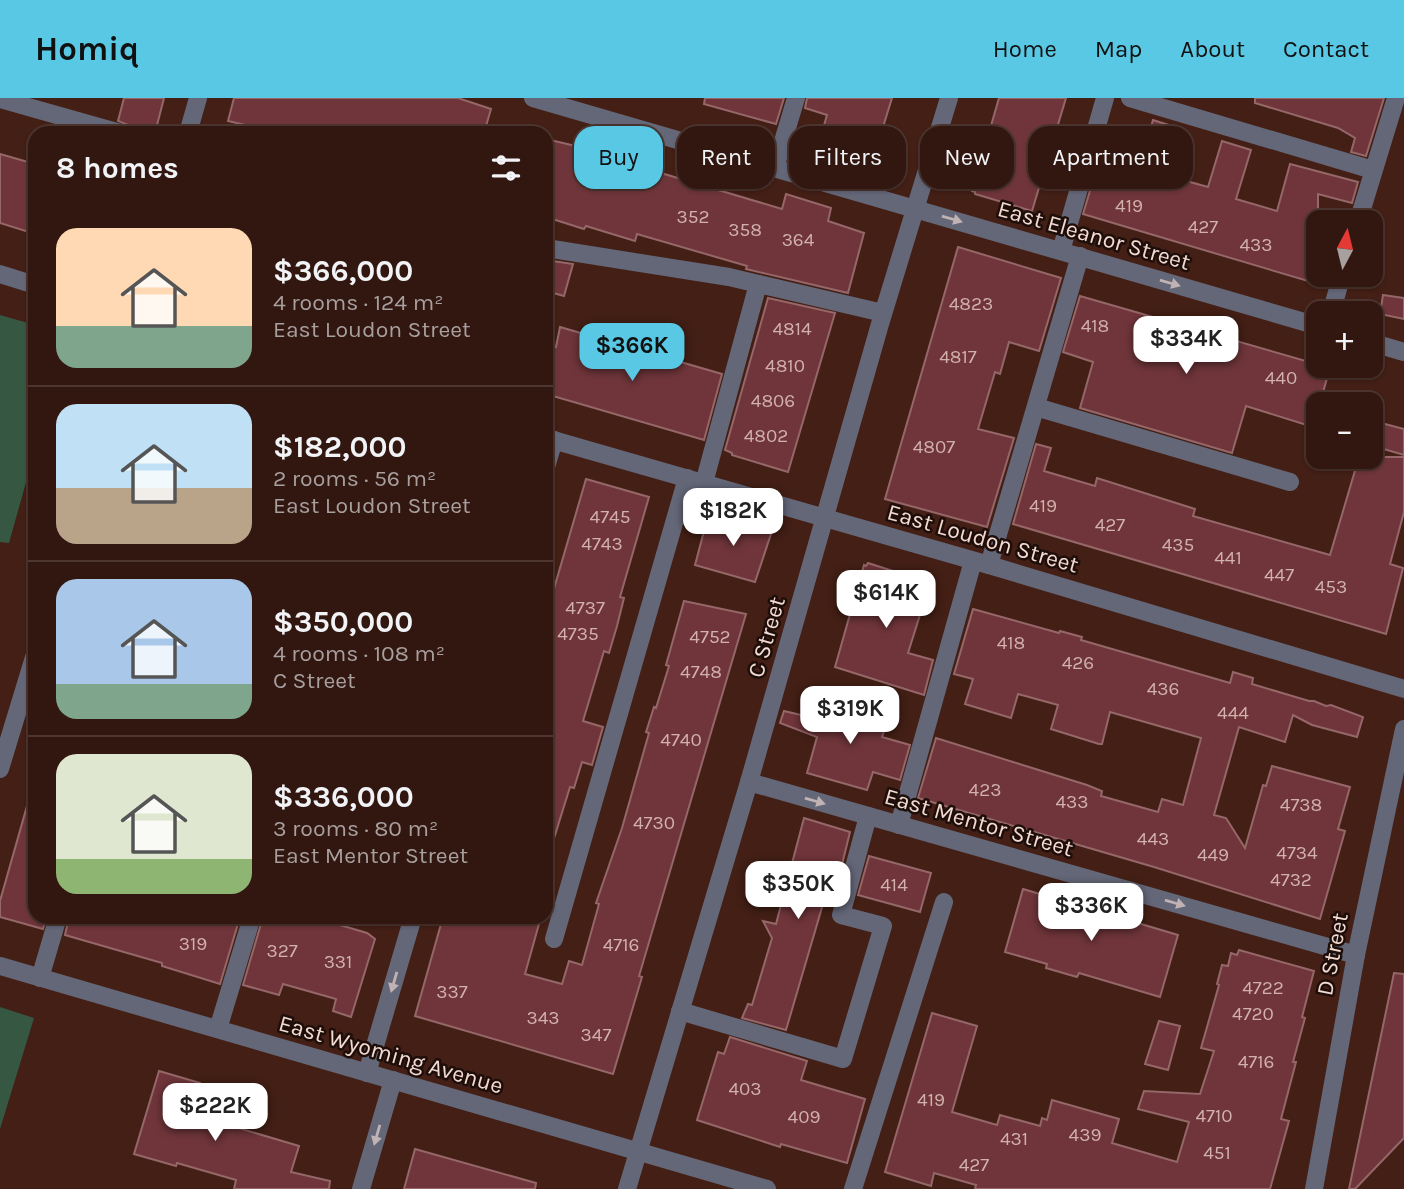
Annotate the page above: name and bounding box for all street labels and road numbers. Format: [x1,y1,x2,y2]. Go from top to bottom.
street label: East Eleanor Street [995,195,1194,276]
street label: East Loudon Street [884,498,1082,579]
street label: C Street [742,593,791,681]
street label: East Mentor Street [881,783,1077,862]
street label: D Street [1311,910,1354,998]
street label: East Wyoming Avenue [276,1010,506,1099]

